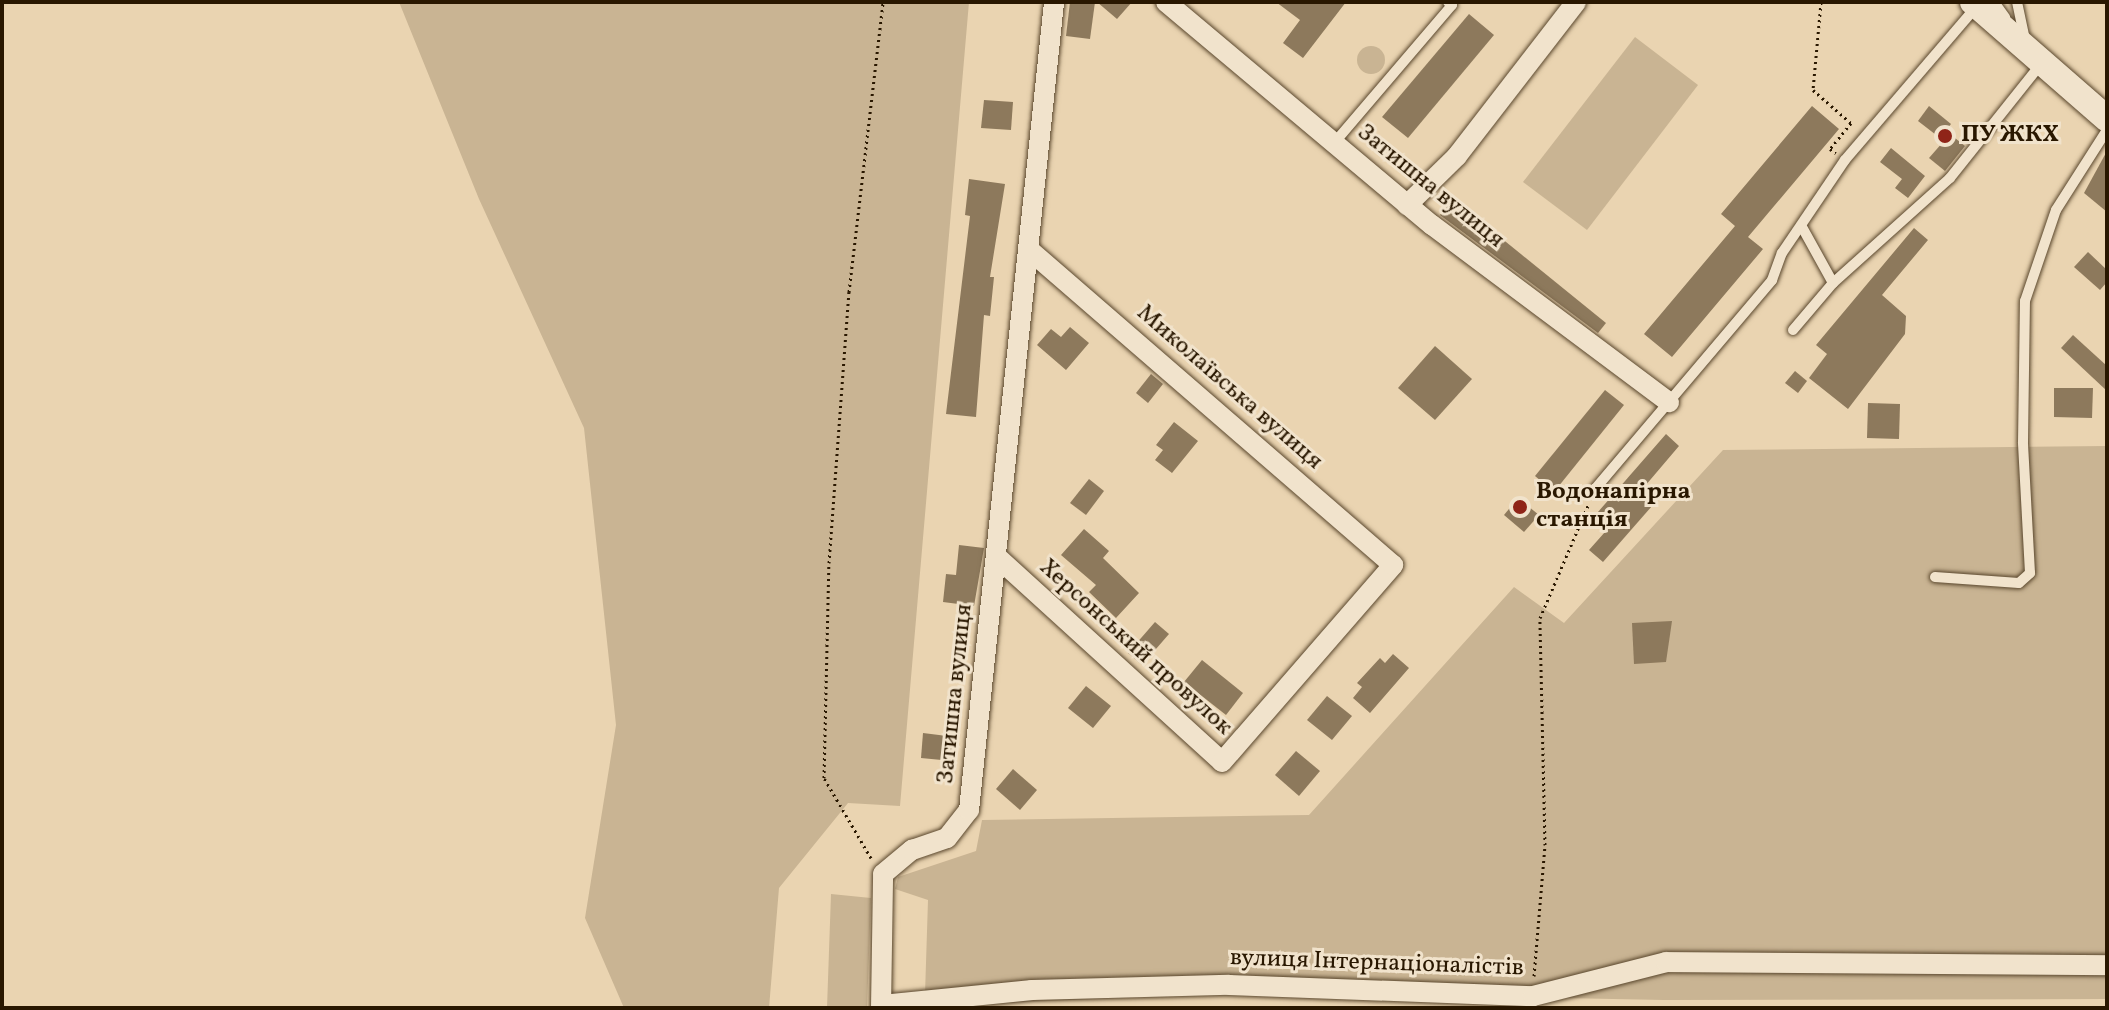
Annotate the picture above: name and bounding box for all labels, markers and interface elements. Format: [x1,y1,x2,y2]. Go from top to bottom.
street label: Затишна вулиця [1351,119,1509,255]
place label: ПУ ЖКХ [1961,122,2060,150]
marker: ПУ ЖКХ [1936,127,1954,145]
street label: Миколаївська вулиця [1130,299,1328,477]
place label: Водонапірна станція [1536,479,1691,535]
marker: Водонапірна станція [1511,498,1529,516]
street label: Херсонський провулок [1033,554,1237,742]
street label: Затишна вулиця [932,602,980,786]
street label: вулиця Інтернаціоналістів [1230,944,1524,984]

